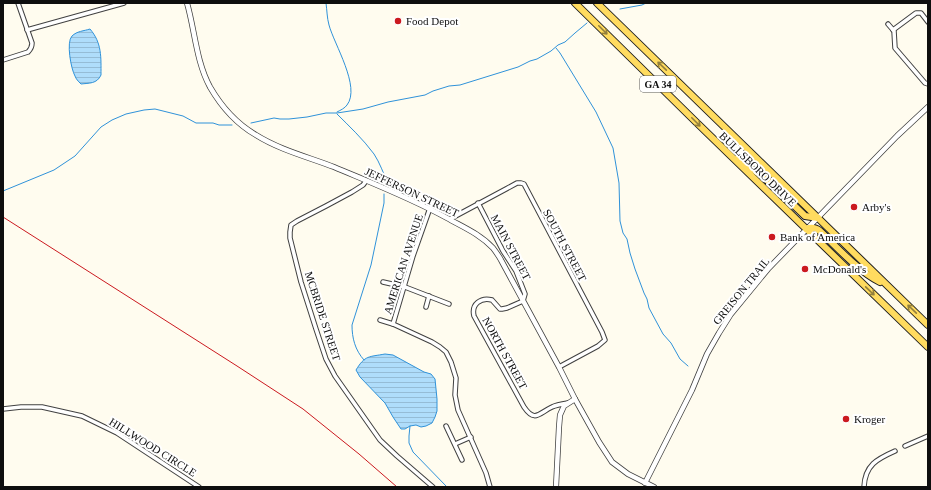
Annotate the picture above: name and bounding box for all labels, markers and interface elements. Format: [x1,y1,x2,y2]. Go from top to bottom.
place label: Food Depot [406,15,458,27]
marker: Food Depot [393,16,403,26]
one-way arrow [598,25,608,35]
one-way arrow [657,61,667,70]
road number: GA 34 [640,76,676,92]
one-way arrow [691,117,700,127]
street label: BULLSBORO DRIVE [717,129,799,209]
street label: JEFFERSON STREET [363,165,461,219]
place label: Arby's [862,201,891,213]
marker: Arby's [849,202,859,212]
street label: SOUTH STREET [541,207,589,283]
street label: AMERICAN AVENUE [381,212,425,316]
street label: MAIN STREET [489,212,533,282]
place label: Bank of America [780,231,855,243]
marker: Bank of America [767,232,777,242]
street label: GREISON TRAIL [710,255,772,327]
place label: McDonald's [813,263,866,275]
marker: McDonald's [800,264,810,274]
street label: MCBRIDE STREET [303,270,343,362]
one-way arrow [865,286,875,296]
one-way arrow [907,305,917,314]
street label: NORTH STREET [480,315,530,391]
place label: Kroger [854,413,885,425]
marker: Kroger [841,414,851,424]
street label: HILLWOOD CIRCLE [107,415,199,479]

